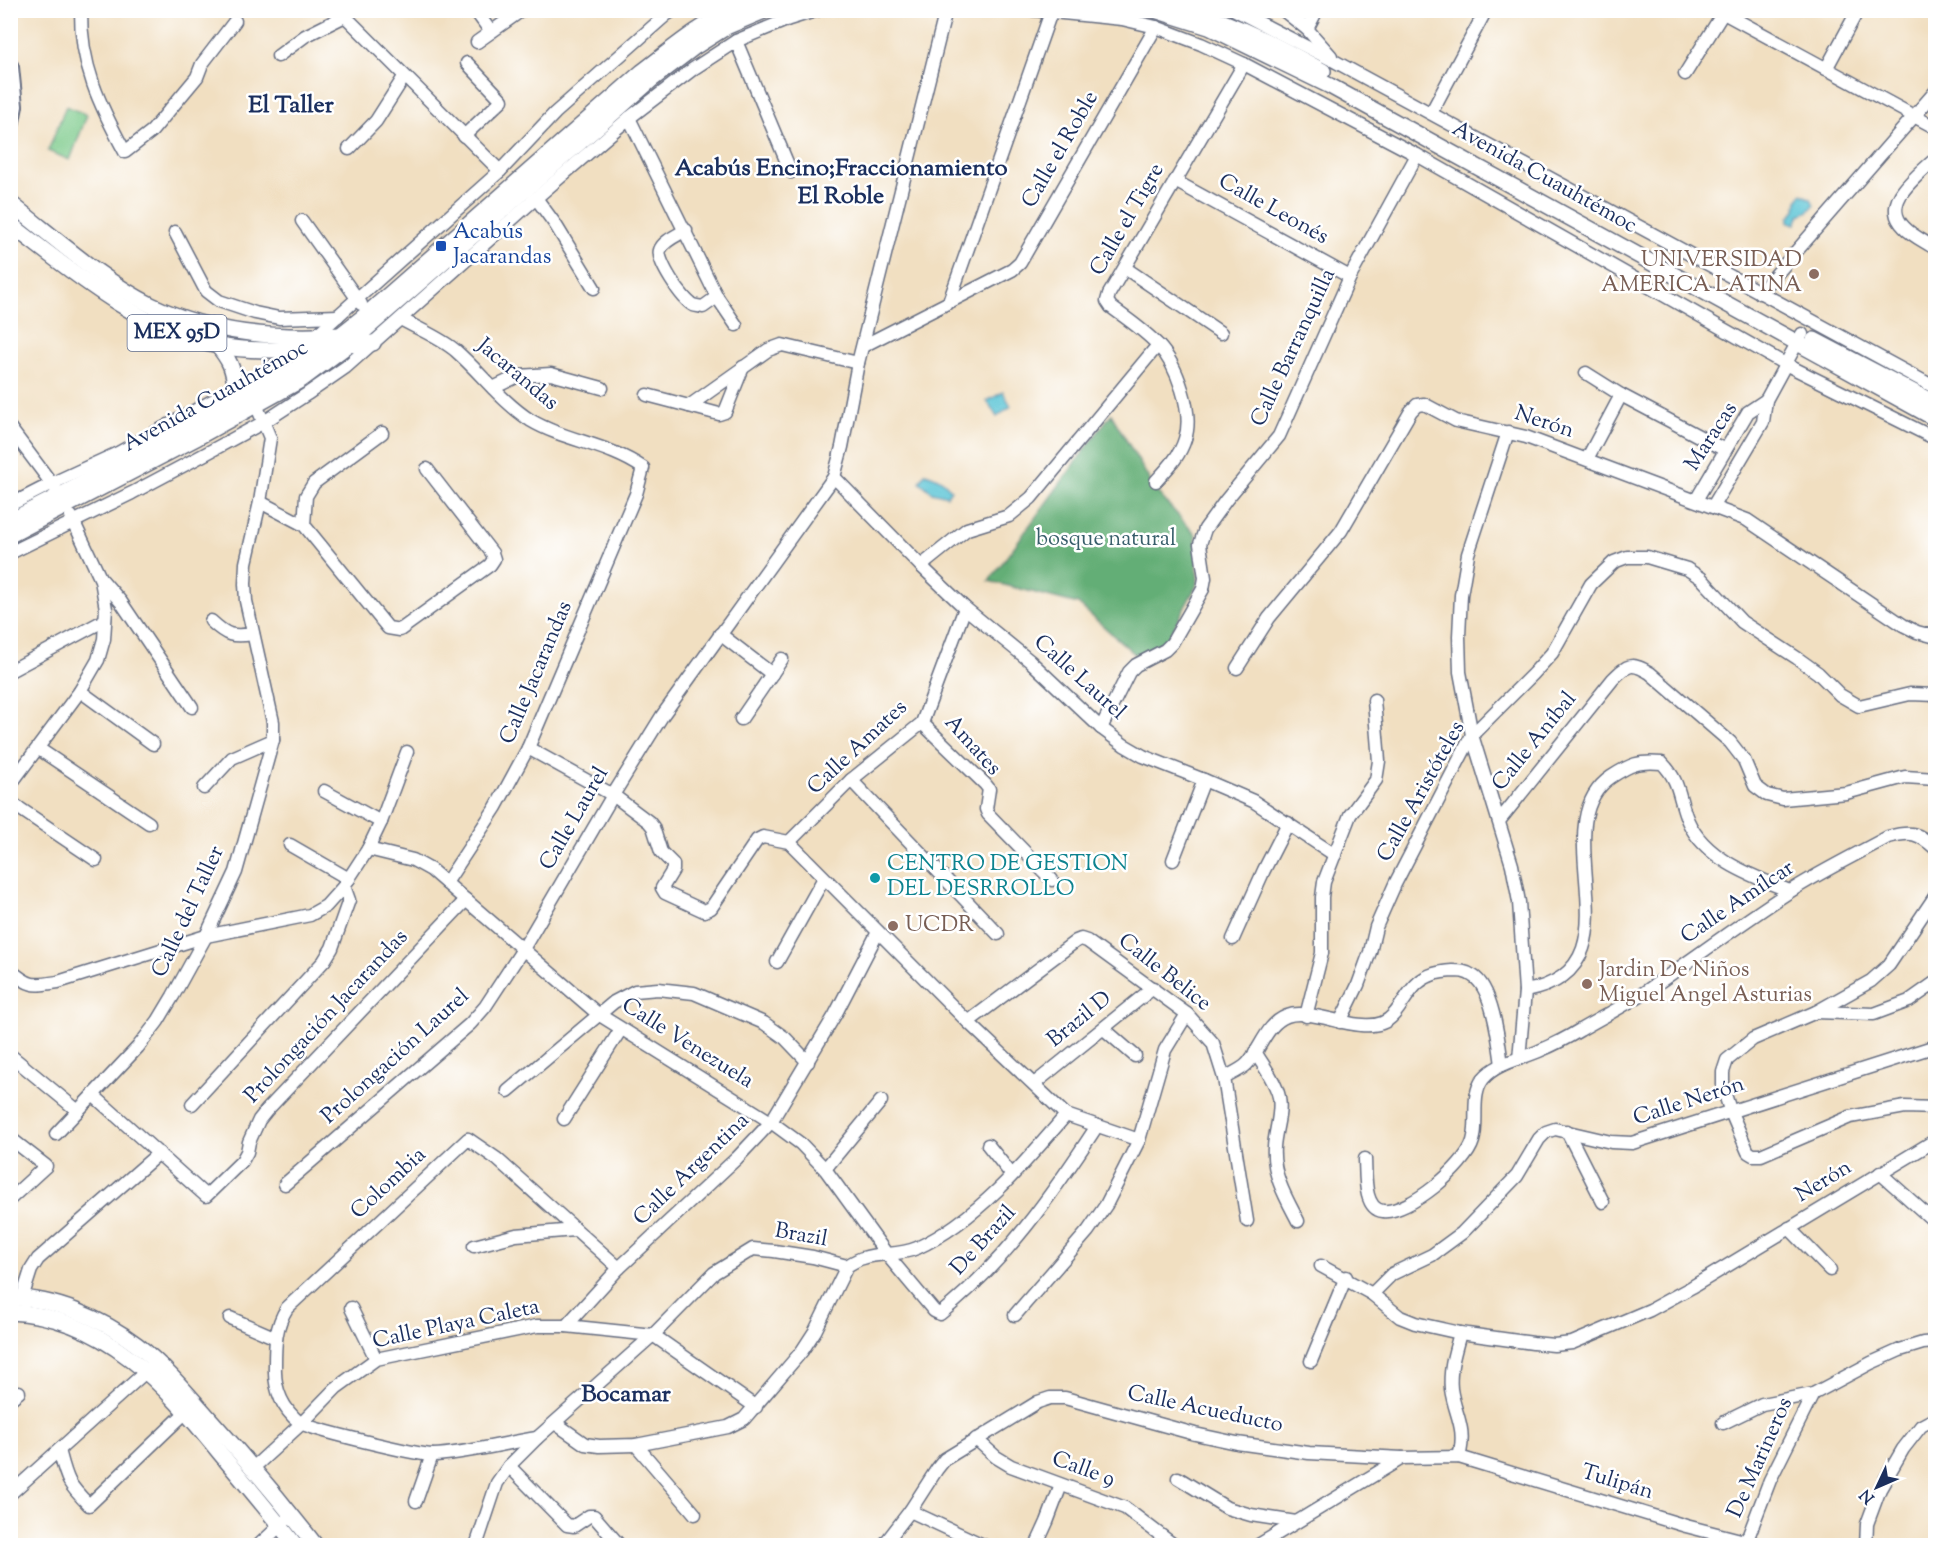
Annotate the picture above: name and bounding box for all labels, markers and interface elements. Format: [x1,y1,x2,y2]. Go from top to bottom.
street label: Calle el Roble [1014,85,1108,215]
district label: El Taller [248,89,335,123]
street label: Avenida Cuauhtémoc [1446,114,1642,242]
district label: Acabús Encino;Fraccionamiento El Roble [674,152,1008,214]
street label: Calle el Tigre [1083,158,1173,282]
street label: Calle Leonés [1212,166,1334,254]
place label: Acabús Jacarandas [452,217,551,274]
marker: Acabús Jacarandas [434,239,448,253]
place label: UNIVERSIDAD AMERICA LATINA [1601,245,1802,302]
street label: Calle Barranquilla [1243,264,1345,432]
marker: UNIVERSIDAD AMERICA LATINA [1807,267,1821,281]
road number: MEX 95D [128,315,226,351]
street label: Jacarandas [468,330,565,419]
street label: Avenida Cuauhtémoc [118,333,314,461]
street label: Maracas [1678,396,1746,478]
street label: Nerón [1510,398,1578,448]
park label: bosque natural [1036,524,1176,556]
street label: Calle Jacarandas [492,596,582,750]
street label: Calle Laurel [1026,628,1132,728]
street label: Calle Aníbal [1485,685,1585,799]
street label: Calle Amates [801,693,915,803]
street label: Amates [936,708,1008,784]
street label: Calle Aristóteles [1370,716,1474,868]
street label: Calle Laurel [532,761,618,877]
street label: Calle del Taller [144,841,234,983]
place label: CENTRO DE GESTION DEL DESRROLLO [887,849,1128,906]
street label: Calle Amílcar [1675,853,1801,953]
marker: CENTRO DE GESTION DEL DESRROLLO [868,871,882,885]
place label: UCDR [905,910,974,942]
marker: UCDR [886,919,900,933]
street label: Prolongación Jacarandas [238,923,416,1111]
street label: Calle Belice [1110,926,1218,1020]
place label: Jardin De Niños Miguel Angel Asturias [1598,955,1812,1012]
marker: Jardin De Niños Miguel Angel Asturias [1580,977,1594,991]
street label: Prolongación Laurel [315,982,477,1132]
street label: Brazil D [1041,984,1119,1056]
street label: Calle Venezuela [615,990,759,1098]
street label: Calle Nerón [1629,1069,1749,1135]
street label: Calle Argentina [627,1106,757,1234]
street label: Colombia [344,1140,434,1228]
street label: Nerón [1790,1153,1858,1211]
street label: De Brazil [944,1199,1024,1283]
street label: Brazil [772,1216,830,1256]
street label: Calle Playa Caleta [370,1292,542,1358]
district label: Bocamar [581,1378,672,1412]
street label: Calle Acueducto [1124,1378,1286,1442]
street label: De Marineros [1720,1393,1802,1523]
street label: Calle 9 [1047,1444,1119,1496]
street label: Tulipán [1577,1457,1657,1509]
north arrow [1847,1457,1907,1517]
text: N [1855,1483,1881,1508]

